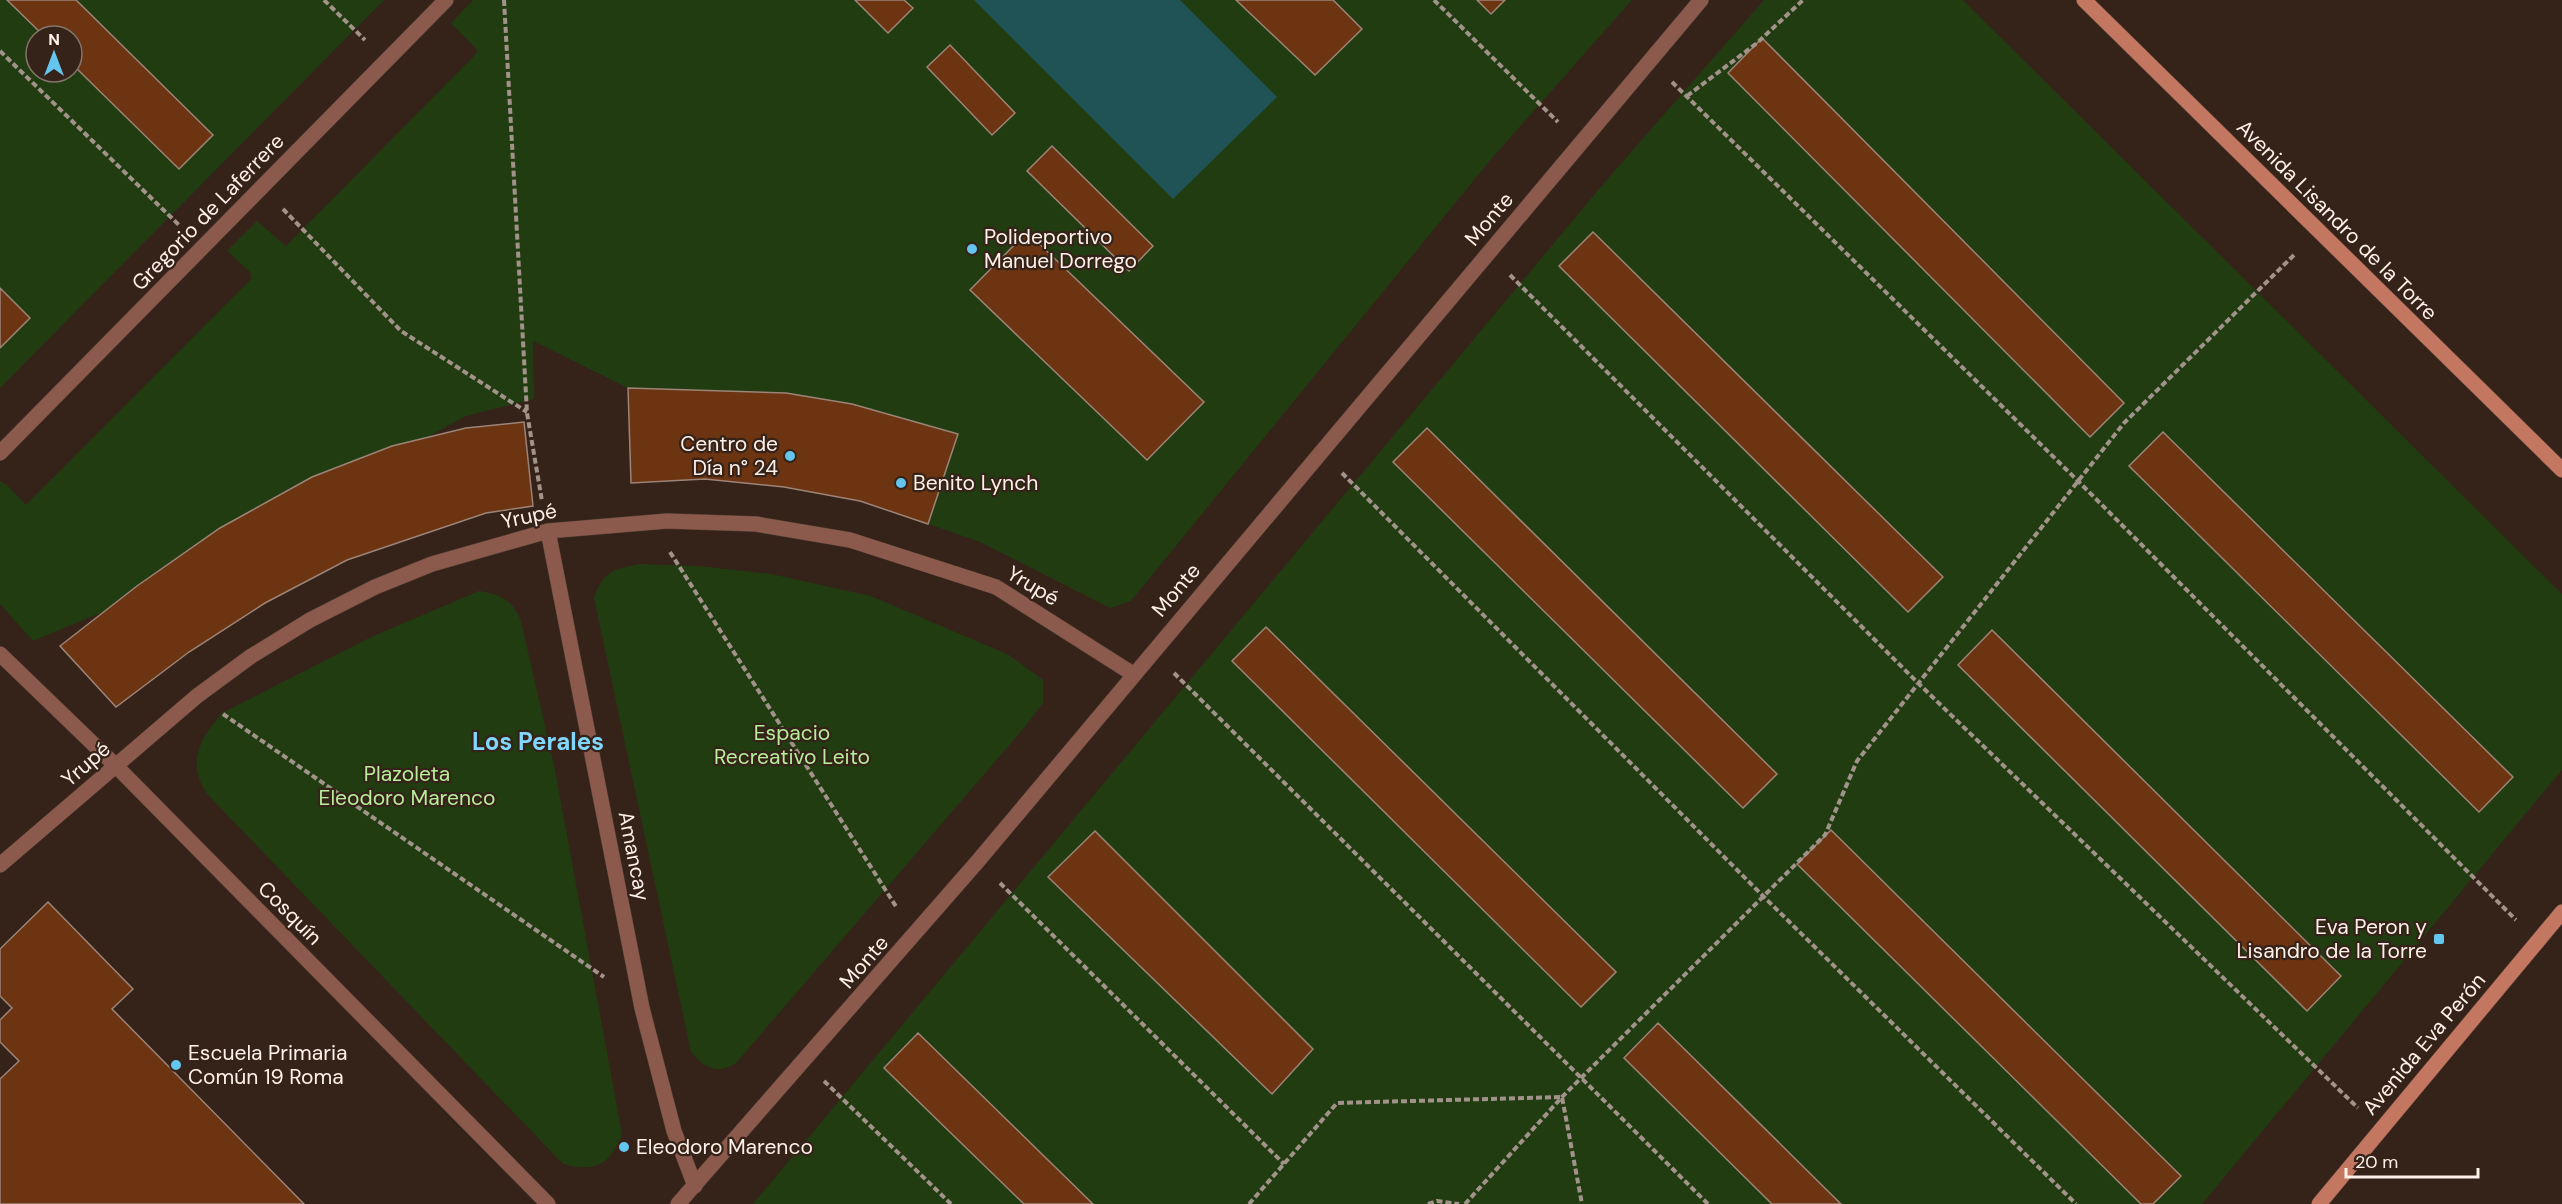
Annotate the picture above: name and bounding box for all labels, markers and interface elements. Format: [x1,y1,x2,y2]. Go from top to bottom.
north arrow [24,24,84,84]
text: N [48,29,60,50]
street label: Avenida Lisandro de la Torre [2231,114,2444,327]
street label: Gregorio de Laferrere [126,127,290,297]
street label: Monte [1458,186,1520,252]
place label: Polideportivo Manuel Dorrego [984,223,1137,275]
marker: Polideportivo Manuel Dorrego [965,242,979,256]
place label: Centro de Día n° 24 [680,430,778,482]
marker: Centro de Día n° 24 [783,449,797,463]
place label: Benito Lynch [913,469,1038,497]
marker: Benito Lynch [894,476,908,490]
street label: Yrupé [499,496,559,536]
street label: Monte [1145,557,1207,623]
street label: Yrupé [1002,560,1064,613]
park label: Espacio Recreativo Leito [714,719,870,771]
district label: Los Perales [472,726,604,757]
street label: Yrupé [56,735,116,793]
park label: Plazoleta Eleodoro Marenco [319,760,495,812]
street label: Amancay [612,809,656,904]
street label: Cosquín [252,875,328,951]
place label: Eva Peron y Lisandro de la Torre [2237,913,2427,965]
street label: Monte [833,929,895,995]
marker: Eva Peron y Lisandro de la Torre [2432,932,2446,946]
street label: Avenida Eva Perón [2356,967,2492,1121]
place label: Escuela Primaria Común 19 Roma [188,1039,347,1091]
marker: Escuela Primaria Común 19 Roma [169,1058,183,1072]
place label: Eleodoro Marenco [636,1133,813,1161]
marker: Eleodoro Marenco [617,1140,631,1154]
scale bar [2346,1141,2478,1179]
text: 20 m [2355,1150,2398,1174]

